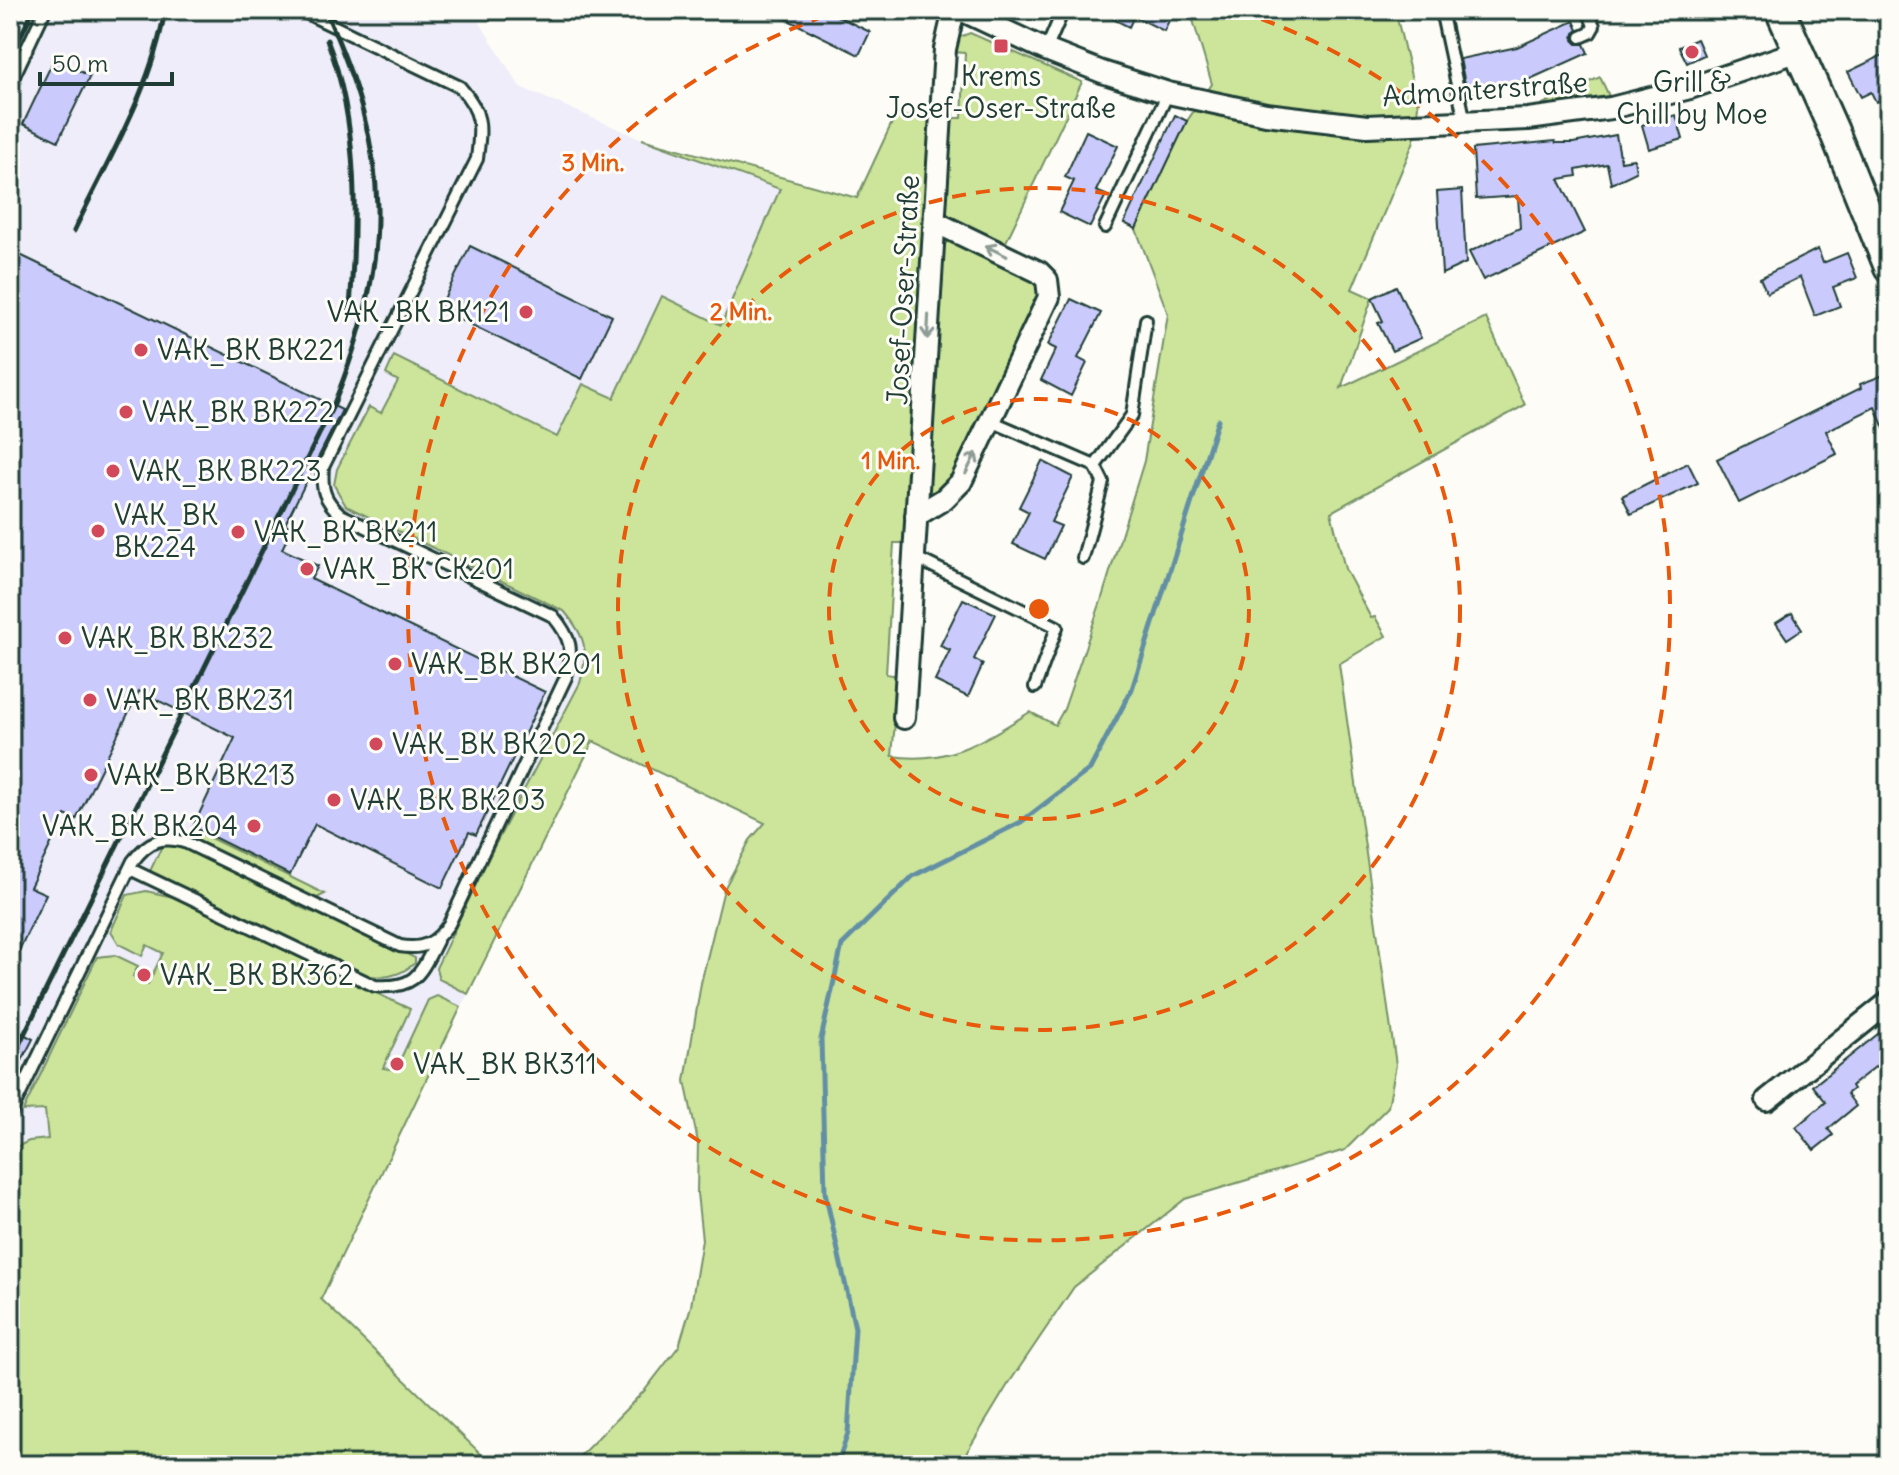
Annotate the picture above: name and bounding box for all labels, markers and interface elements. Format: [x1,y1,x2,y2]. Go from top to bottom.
scale bar [40,36,172,86]
marker: Krems Josef-Oser-Straße [992,37,1010,55]
marker: Grill & Chill by Moe [1683,43,1701,61]
text: 50 m [52,48,108,78]
place label: Krems Josef-Oser-Straße [886,58,1116,126]
street label: Admonterstraße [1381,64,1589,114]
place label: Grill & Chill by Moe [1616,64,1768,132]
text: 3 Min. [562,147,625,177]
street label: Josef-Oser-Straße [879,174,927,406]
one-way arrow [985,243,1009,258]
place label: VAK_BK BK121 [327,294,510,330]
text: 2 Min. [710,296,772,326]
marker: VAK_BK BK121 [517,303,535,321]
one-way arrow [921,313,936,340]
place label: VAK_BK BK221 [157,332,345,368]
marker: VAK_BK BK221 [132,341,150,359]
place label: VAK_BK BK222 [142,394,334,430]
marker: VAK_BK BK222 [117,403,135,421]
text: 1 Min. [862,445,920,475]
one-way arrow [964,452,979,475]
place label: VAK_BK BK223 [129,453,322,489]
marker: VAK_BK BK223 [104,462,122,480]
place label: VAK_BK BK224 [114,497,218,565]
place label: VAK_BK BK211 [254,514,438,550]
marker: VAK_BK BK224 [89,522,107,540]
marker: VAK_BK BK211 [229,523,247,541]
place label: VAK_BK CK201 [323,551,514,587]
marker: VAK_BK CK201 [298,560,316,578]
centre of rings [1025,595,1053,623]
place label: VAK_BK BK232 [81,620,274,656]
marker: VAK_BK BK232 [56,629,74,647]
place label: VAK_BK BK201 [411,646,602,682]
marker: VAK_BK BK201 [386,655,404,673]
place label: VAK_BK BK231 [106,682,294,718]
marker: VAK_BK BK231 [81,691,99,709]
place label: VAK_BK BK202 [392,726,587,762]
marker: VAK_BK BK202 [367,735,385,753]
place label: VAK_BK BK213 [107,757,295,793]
marker: VAK_BK BK213 [82,766,100,784]
place label: VAK_BK BK203 [350,782,546,818]
marker: VAK_BK BK203 [325,791,343,809]
place label: VAK_BK BK204 [42,808,238,844]
marker: VAK_BK BK204 [245,817,263,835]
place label: VAK_BK BK362 [160,957,353,993]
marker: VAK_BK BK362 [135,966,153,984]
place label: VAK_BK BK311 [413,1046,597,1082]
marker: VAK_BK BK311 [388,1055,406,1073]

